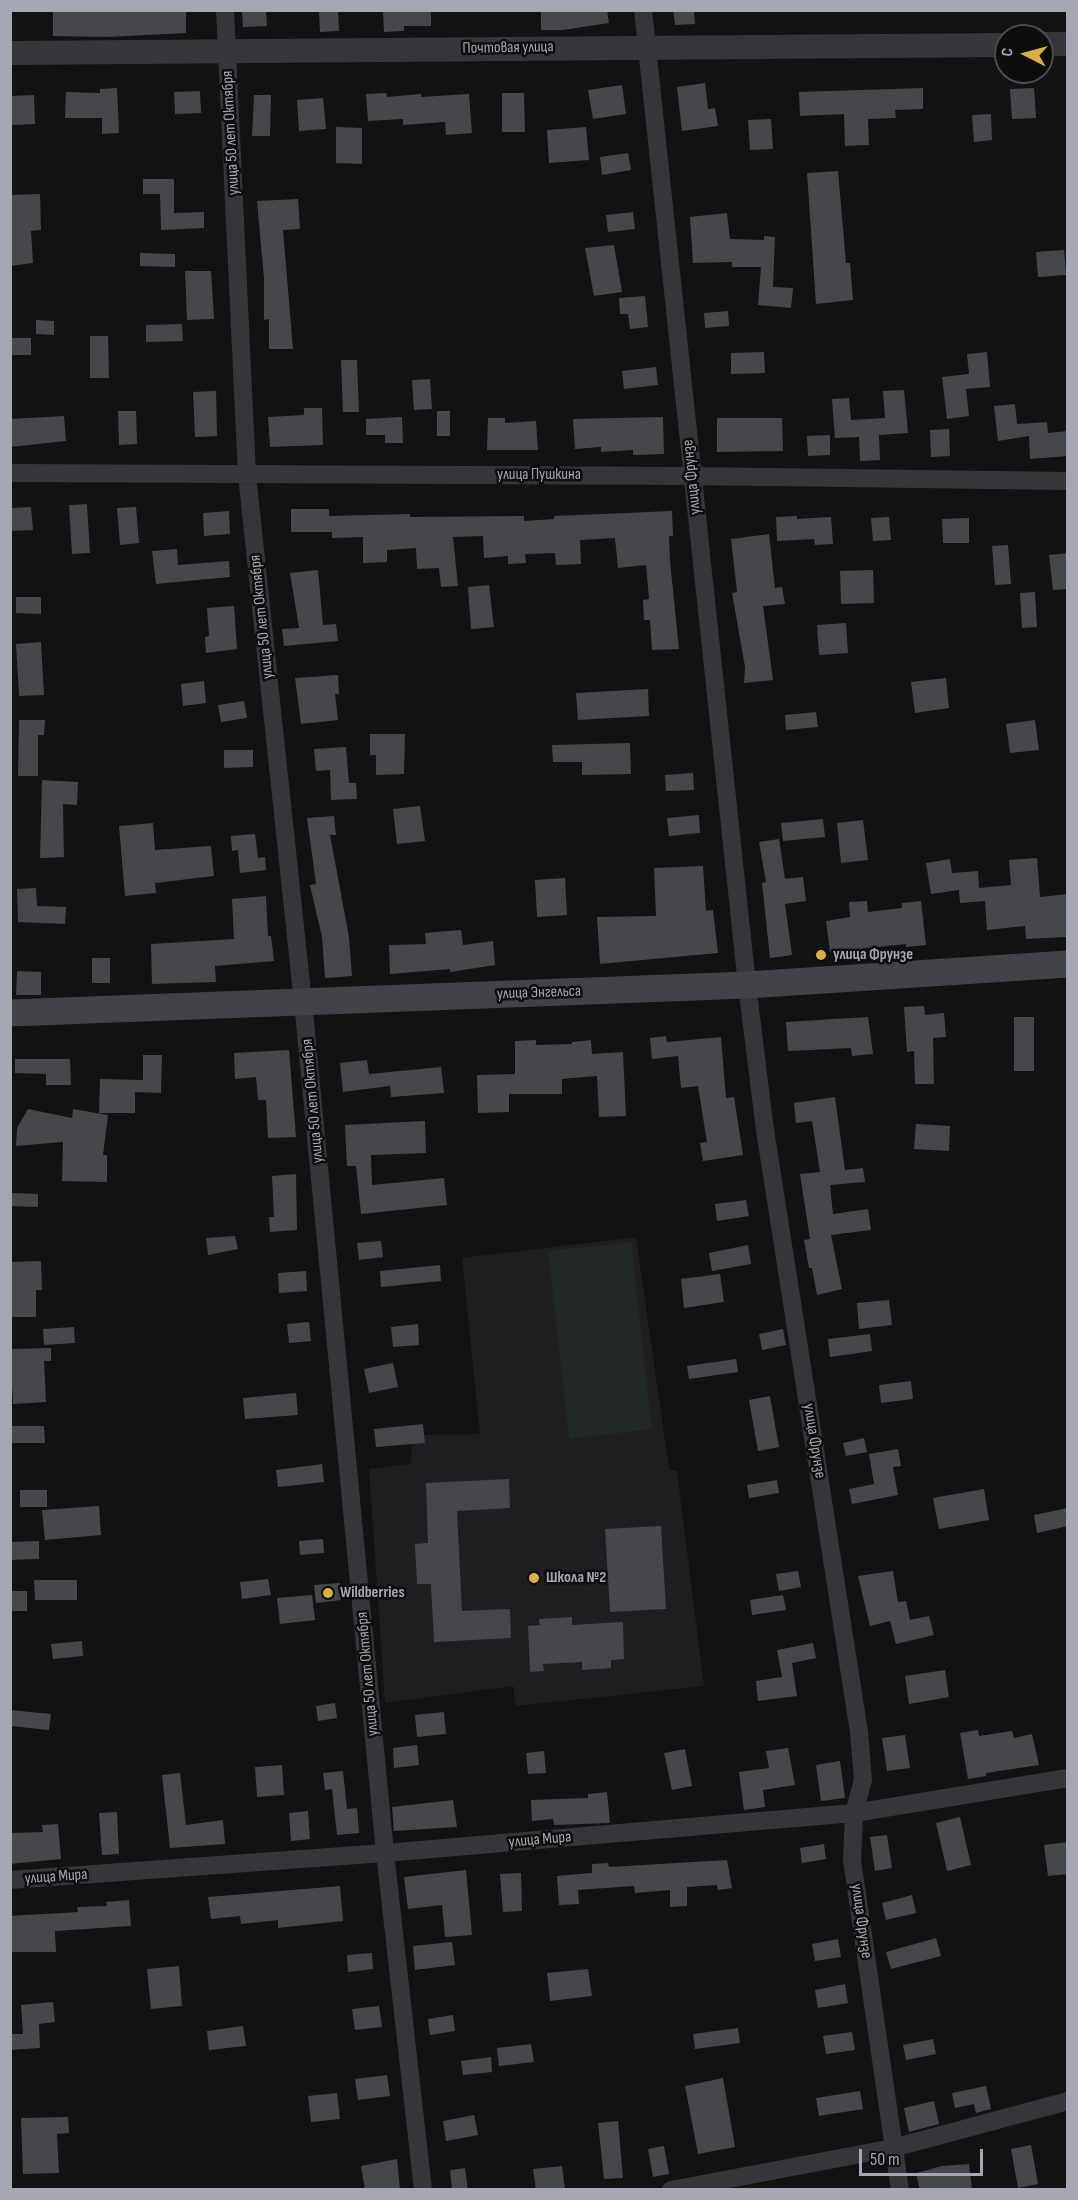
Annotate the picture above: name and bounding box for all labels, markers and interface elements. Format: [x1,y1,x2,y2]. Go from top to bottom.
north arrow [994,24,1054,84]
street label: Почтовая улица [462,38,554,58]
text: С [998,47,1017,57]
street label: улица 50 лет Октября [218,70,244,196]
street label: улица Фрунзе [679,438,705,516]
street label: улица Пушкина [497,465,581,485]
street label: улица 50 лет Октября [246,554,278,680]
place label: улица Фрунзе [833,945,913,965]
marker: улица Фрунзе [814,948,828,962]
street label: улица Энгельса [497,982,581,1004]
street label: улица 50 лет Октября [298,1038,328,1164]
street label: улица Фрунзе [799,1402,829,1480]
place label: Школа №2 [546,1568,606,1588]
marker: Школа №2 [527,1571,541,1585]
place label: Wildberries [340,1583,405,1603]
marker: Wildberries [321,1586,335,1600]
street label: улица 50 лет Октября [353,1611,383,1737]
street label: улица Мира [508,1828,572,1852]
street label: улица Мира [24,1865,88,1889]
street label: улица Фрунзе [846,1882,876,1960]
scale bar [862,2137,986,2175]
text: 50 m [870,2149,900,2170]

